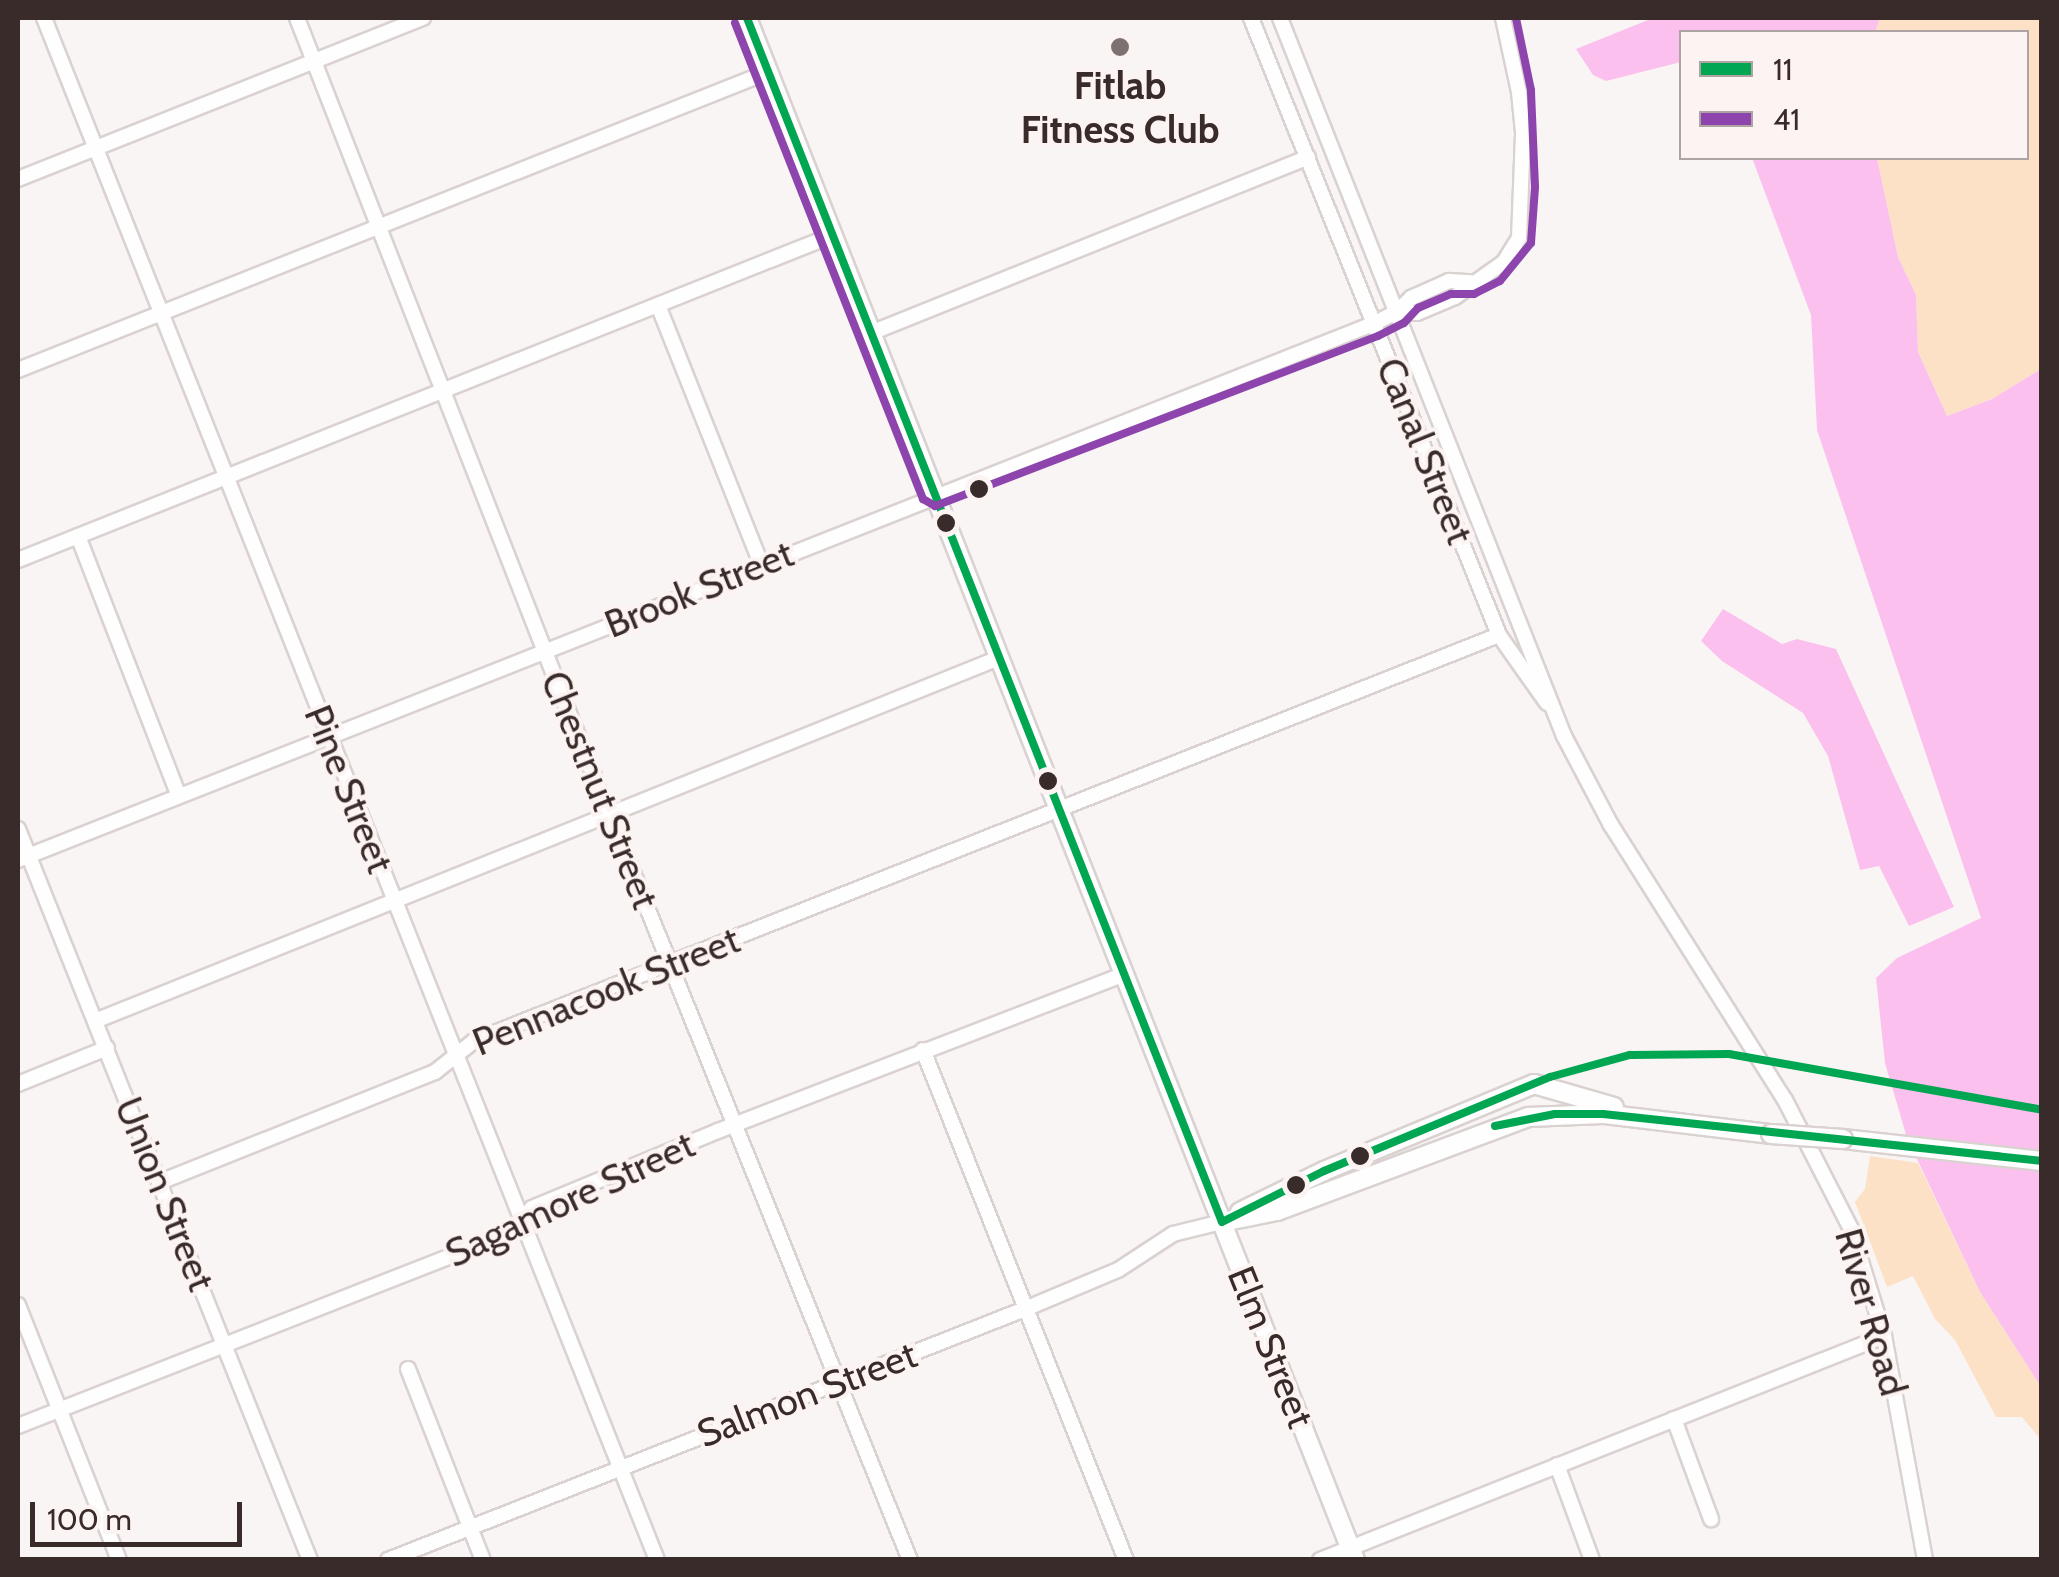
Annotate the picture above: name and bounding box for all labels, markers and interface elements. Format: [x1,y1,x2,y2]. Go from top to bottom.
legend [1679,30,2029,160]
marker: Fitlab Fitness Club [1109,36,1131,58]
text: 11 [1773,51,1793,88]
place label: Fitlab Fitness Club [1021,63,1219,152]
text: 41 [1773,101,1800,138]
street label: Canal Street [1367,351,1483,551]
unlabelled marker [969,479,989,499]
unlabelled marker [936,513,956,533]
street label: Brook Street [598,531,800,647]
street label: Chestnut Street [532,665,668,915]
street label: Pine Street [295,699,403,879]
unlabelled marker [1038,771,1058,791]
street label: Pennacook Street [466,917,746,1065]
street label: Union Street [106,1091,224,1297]
street label: Sagamore Street [438,1121,702,1277]
unlabelled marker [1350,1146,1370,1166]
unlabelled marker [1286,1175,1306,1195]
street label: River Road [1825,1223,1917,1401]
street label: Elm Street [1218,1260,1324,1434]
street label: Salmon Street [691,1331,923,1457]
scale bar [35,1482,248,1544]
text: 100 m [47,1501,132,1538]

